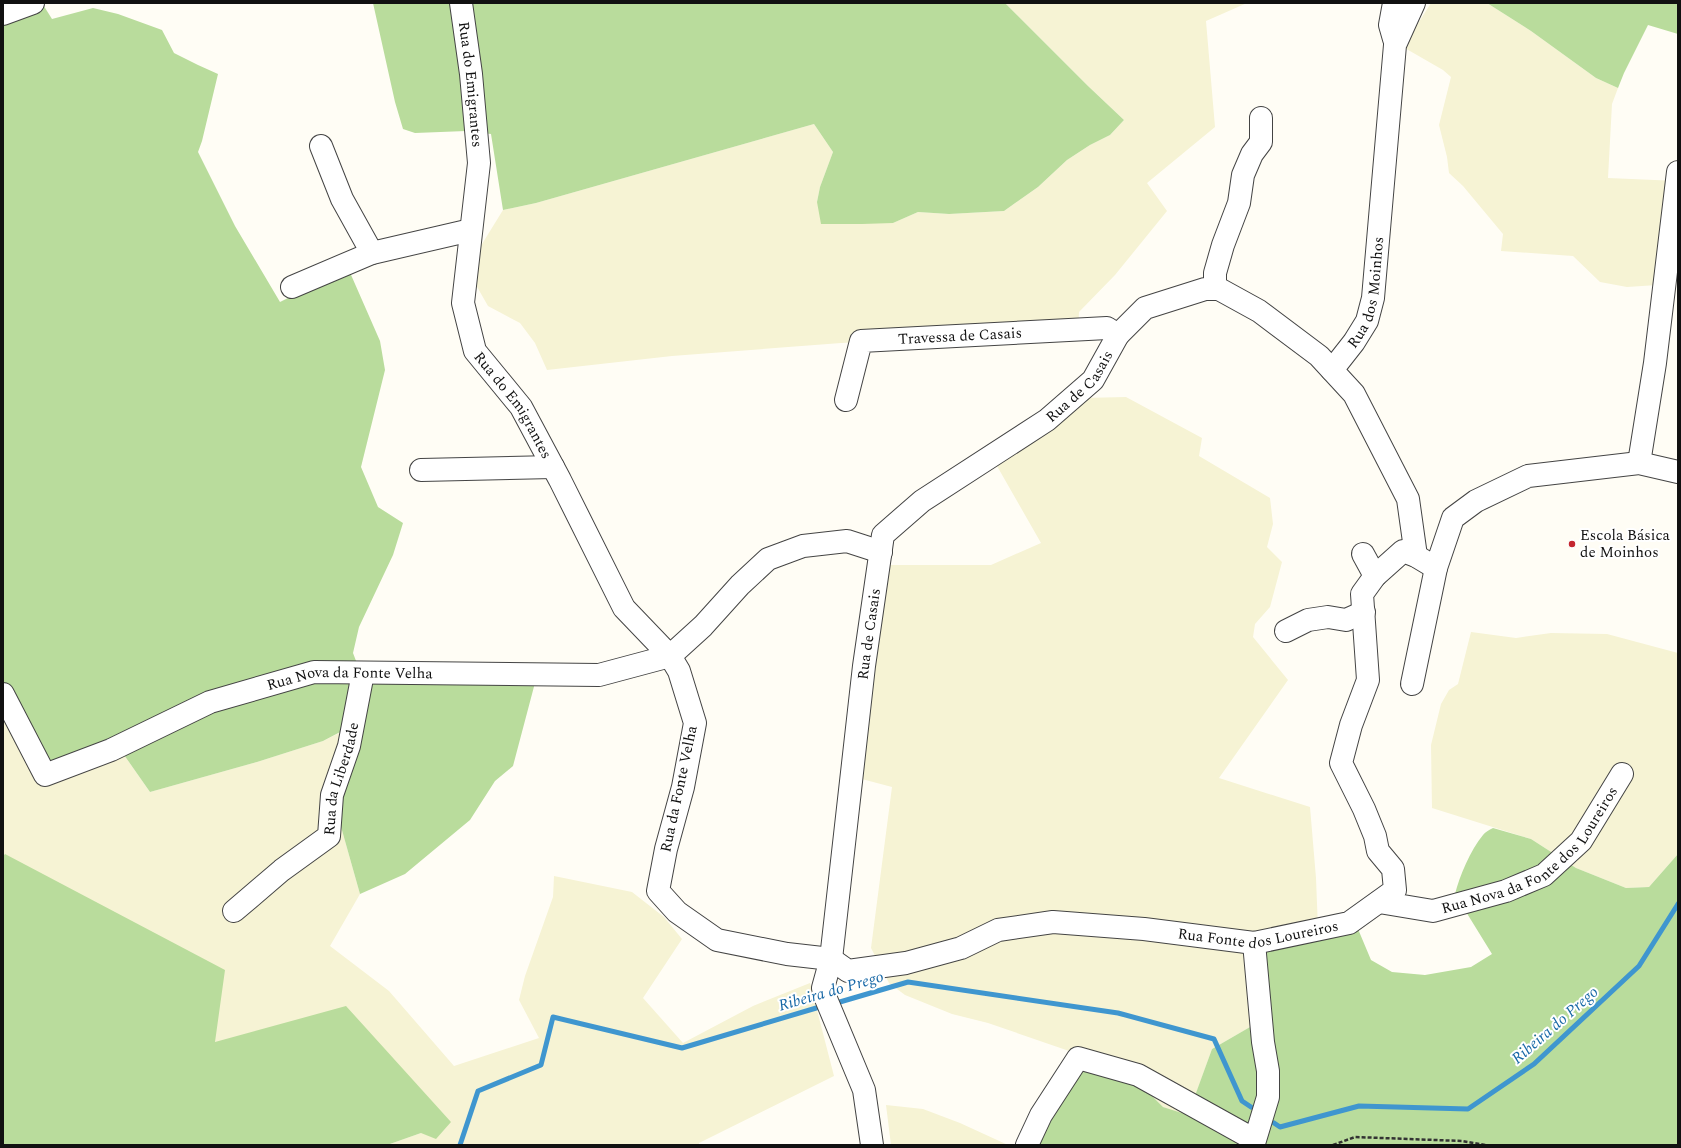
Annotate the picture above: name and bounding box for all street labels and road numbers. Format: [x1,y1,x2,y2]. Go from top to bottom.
street label: Rua do Emigrantes [452,20,489,148]
street label: Rua dos Moinhos [1342,236,1390,353]
street label: Travessa de Casais [897,321,1023,351]
street label: Rua do Emigrantes [468,346,558,463]
street label: Rua de Casais [1040,346,1119,428]
street label: Rua de Casais [851,587,887,681]
street label: Rua Nova da Fonte Velha [264,660,433,697]
street label: Rua da Liberdade [318,720,365,836]
street label: Rua da Fonte Velha [654,723,704,854]
street label: Rua Nova da Fonte dos Loureiros [1439,782,1623,920]
street label: Rua Fonte dos Loureiros [1176,914,1340,955]

